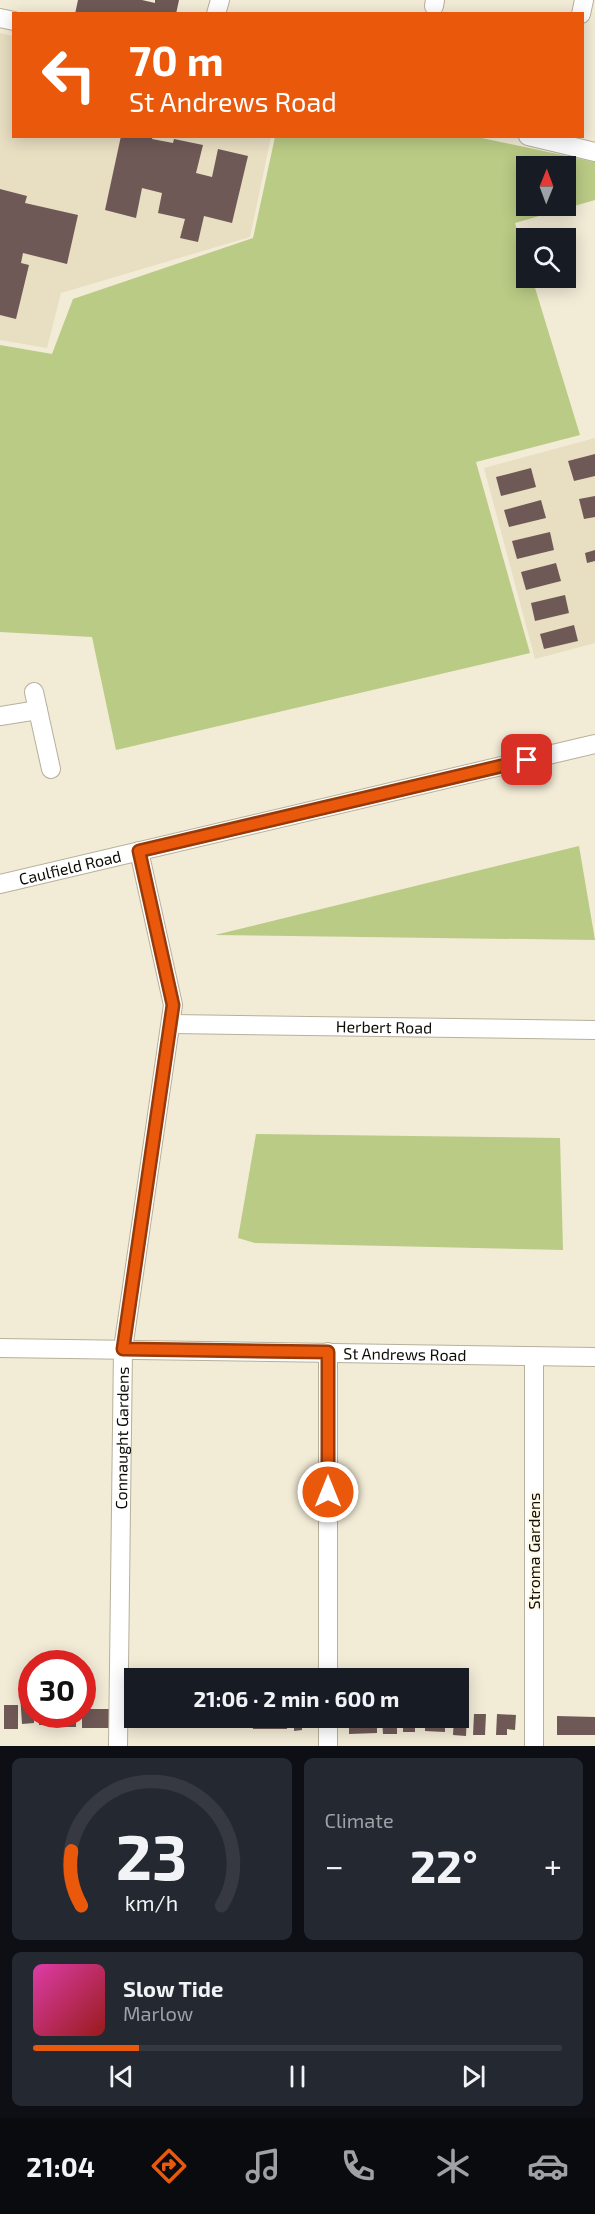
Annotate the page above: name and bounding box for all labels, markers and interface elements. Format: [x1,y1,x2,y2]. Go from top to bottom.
text: 70 m [129,34,224,84]
icon: left [30,36,108,114]
text: St Andrews Road [129,85,337,117]
north arrow [516,156,576,216]
map controls [516,156,576,288]
button: search [516,228,576,288]
pin [501,734,552,785]
icon: arrive [510,743,543,776]
street label: Caulfield Road [17,846,123,888]
street label: Herbert Road [336,1016,432,1037]
street label: St Andrews Road [343,1343,467,1364]
street label: Connaught Gardens [111,1366,132,1510]
position arrow [296,1460,360,1524]
street label: Stroma Gardens [524,1493,543,1609]
speed limit sign: 30 [18,1650,96,1728]
text: 21:06 · 2 min · 600 m [194,1685,399,1711]
text: Climate [325,1808,394,1832]
text: 23 [116,1818,188,1893]
text: 22° [410,1838,478,1892]
text: − [325,1845,344,1885]
text: + [544,1845,562,1885]
text: km/h [125,1890,178,1915]
text: Slow Tide [123,1975,223,2001]
text: Marlow [123,2001,193,2025]
icon: previous [105,2060,138,2093]
icon: pause [281,2060,314,2093]
icon: next [457,2060,490,2093]
icon: directions [148,2145,190,2187]
icon: music [242,2145,284,2187]
icon: phone [337,2145,379,2187]
icon: climate [432,2145,474,2187]
icon: car [527,2145,569,2187]
text: 21:04 [26,2150,95,2182]

